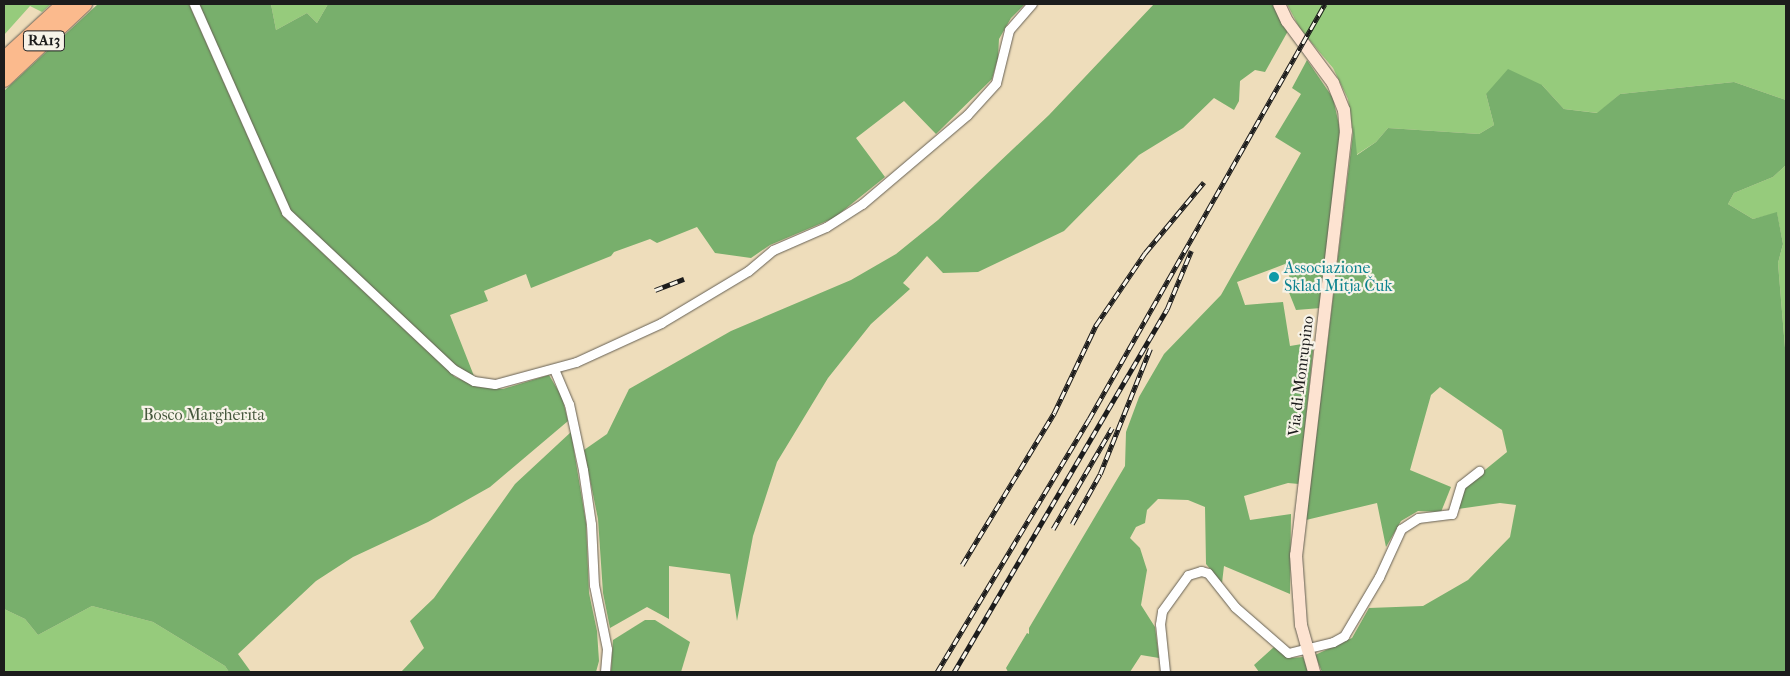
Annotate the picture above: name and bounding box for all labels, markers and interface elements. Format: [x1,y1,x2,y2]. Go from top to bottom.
road number: RA13 [23,28,65,54]
place label: Associazione Sklad Mitja Čuk [1284,258,1392,296]
marker: Associazione Sklad Mitja Čuk [1268,271,1280,283]
street label: Via di Monrupino [1284,315,1318,437]
park label: Bosco Margherita [143,405,265,425]

